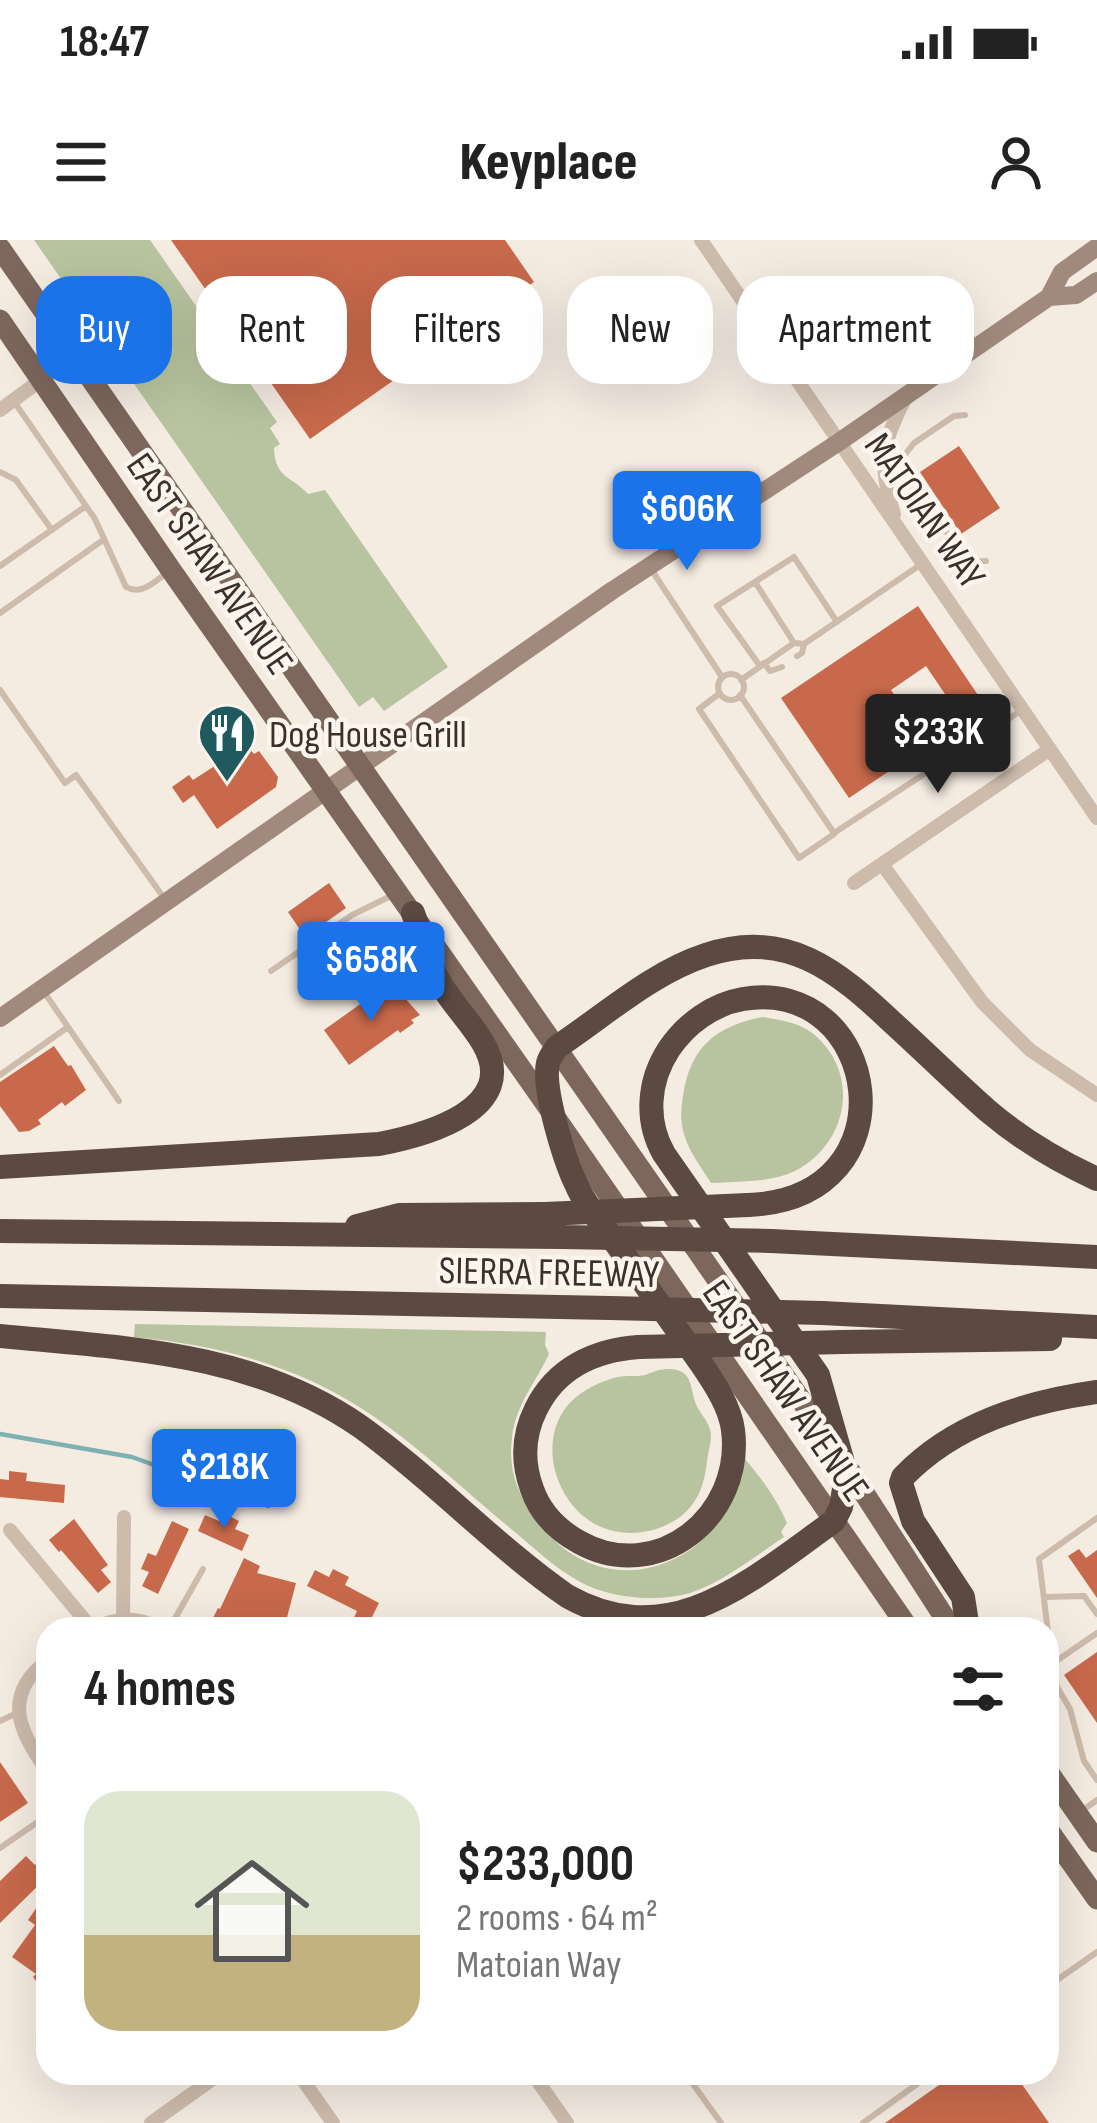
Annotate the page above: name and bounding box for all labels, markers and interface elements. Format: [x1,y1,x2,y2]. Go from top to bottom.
text: 18:47 [60,15,149,70]
icon: menu [48,129,114,195]
icon: person [983,129,1049,195]
text: Keyplace [460,130,637,195]
chip: Buy [36,276,172,384]
chip: Rent [196,276,347,384]
chip: Filters [371,276,543,384]
chip: New [567,276,713,384]
chip: Apartment [737,276,974,384]
street label: MATOIAN WAY [853,425,995,598]
street label: EAST SHAW AVENUE [115,445,303,684]
pin: $606K [603,471,771,573]
text: $606K [640,486,734,533]
pin: $233K [854,694,1022,796]
restaurant icon: Dog House Grill [196,702,258,784]
text: $233K [892,709,984,756]
place label: Dog House Grill [269,712,467,759]
pin: $658K [287,922,455,1024]
text: $658K [324,937,418,984]
street label: SIERRA FREEWAY [438,1248,660,1299]
street label: EAST SHAW AVENUE [691,1272,879,1511]
pin: $218K [140,1429,308,1531]
text: $218K [179,1444,269,1491]
icon: filters [945,1656,1011,1722]
text: 4 homes [84,1659,236,1720]
text: $233,000 [456,1834,634,1895]
icon: home [180,1839,324,1983]
text: 2 rooms · 64 m² [456,1895,658,1942]
text: Matoian Way [456,1942,621,1989]

